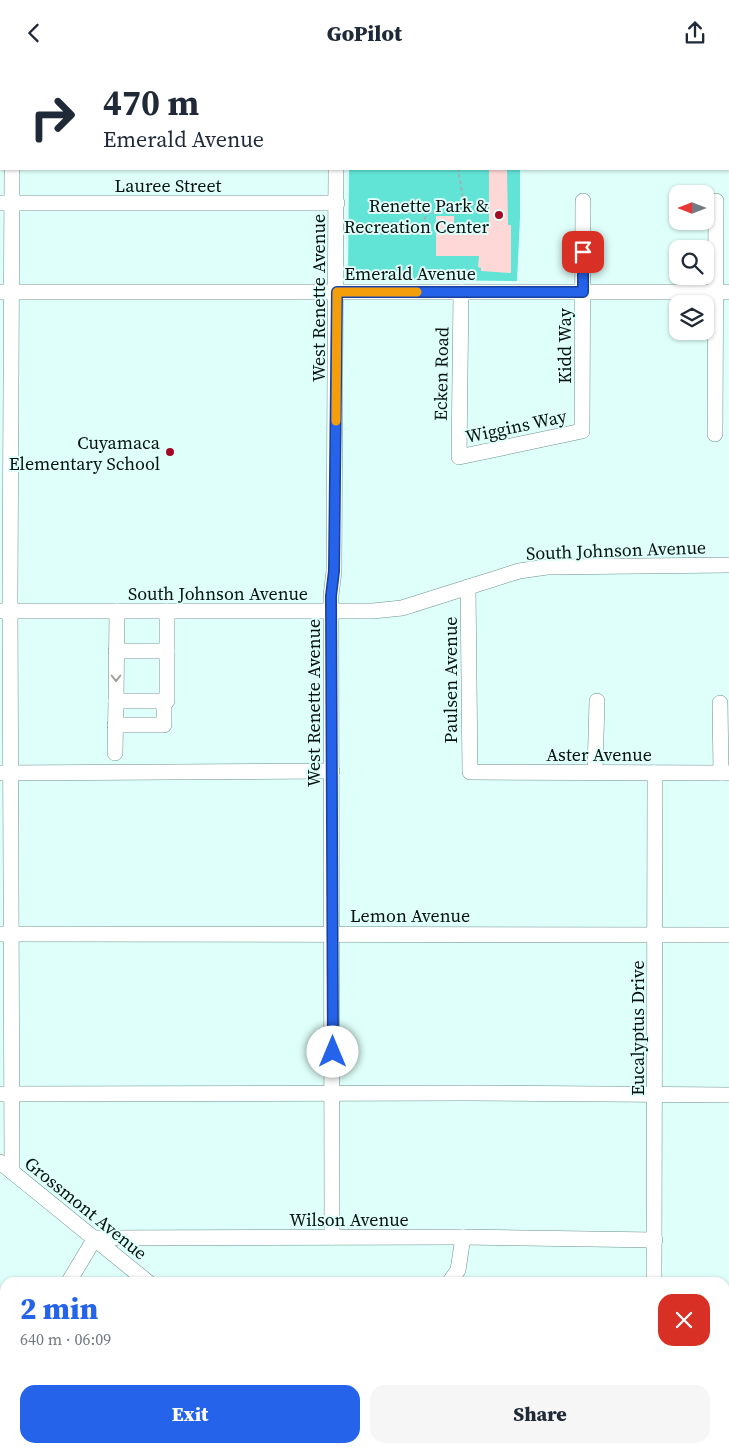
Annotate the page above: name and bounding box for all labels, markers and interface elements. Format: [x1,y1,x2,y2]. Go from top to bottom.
text: GoPilot [327,18,402,48]
icon: back [20,19,48,47]
icon: share [681,19,709,47]
text: 470 m [103,79,199,127]
icon: right [20,85,85,150]
text: Emerald Avenue [103,124,264,154]
street label: Lauree Street [115,173,222,198]
north arrow [669,185,714,230]
map controls [669,185,714,340]
place label: Renette Park & Recreation Center [344,193,489,239]
marker: Renette Park & Recreation Center [493,209,505,221]
street label: West Renette Avenue [306,214,331,382]
pin [562,231,604,273]
icon: arrive [569,238,597,266]
button: search [669,240,714,285]
street label: Emerald Avenue [344,261,476,286]
button: layers [669,295,714,340]
street label: Kidd Way [552,307,577,384]
street label: Ecken Road [428,327,454,421]
street label: Wiggins Way [463,403,570,449]
place label: Cuyamaca Elementary School [9,430,161,476]
marker: Cuyamaca Elementary School [164,446,176,458]
street label: South Johnson Avenue [526,534,706,566]
street label: South Johnson Avenue [128,581,308,606]
street label: Paulsen Avenue [438,617,463,743]
street label: West Renette Avenue [301,619,326,787]
one-way arrow [110,674,121,682]
street label: Aster Avenue [546,742,652,767]
street label: Lemon Avenue [350,903,470,928]
street label: Eucalyptus Drive [625,960,650,1096]
position arrow [306,1025,358,1077]
street label: Grossmont Avenue [19,1151,153,1265]
street label: Wilson Avenue [289,1207,409,1232]
text: 2 min [20,1288,98,1329]
button: close [658,1294,710,1346]
text: 640 m · 06:09 [20,1328,111,1350]
button: Exit [20,1385,360,1443]
button: Share [370,1385,710,1443]

